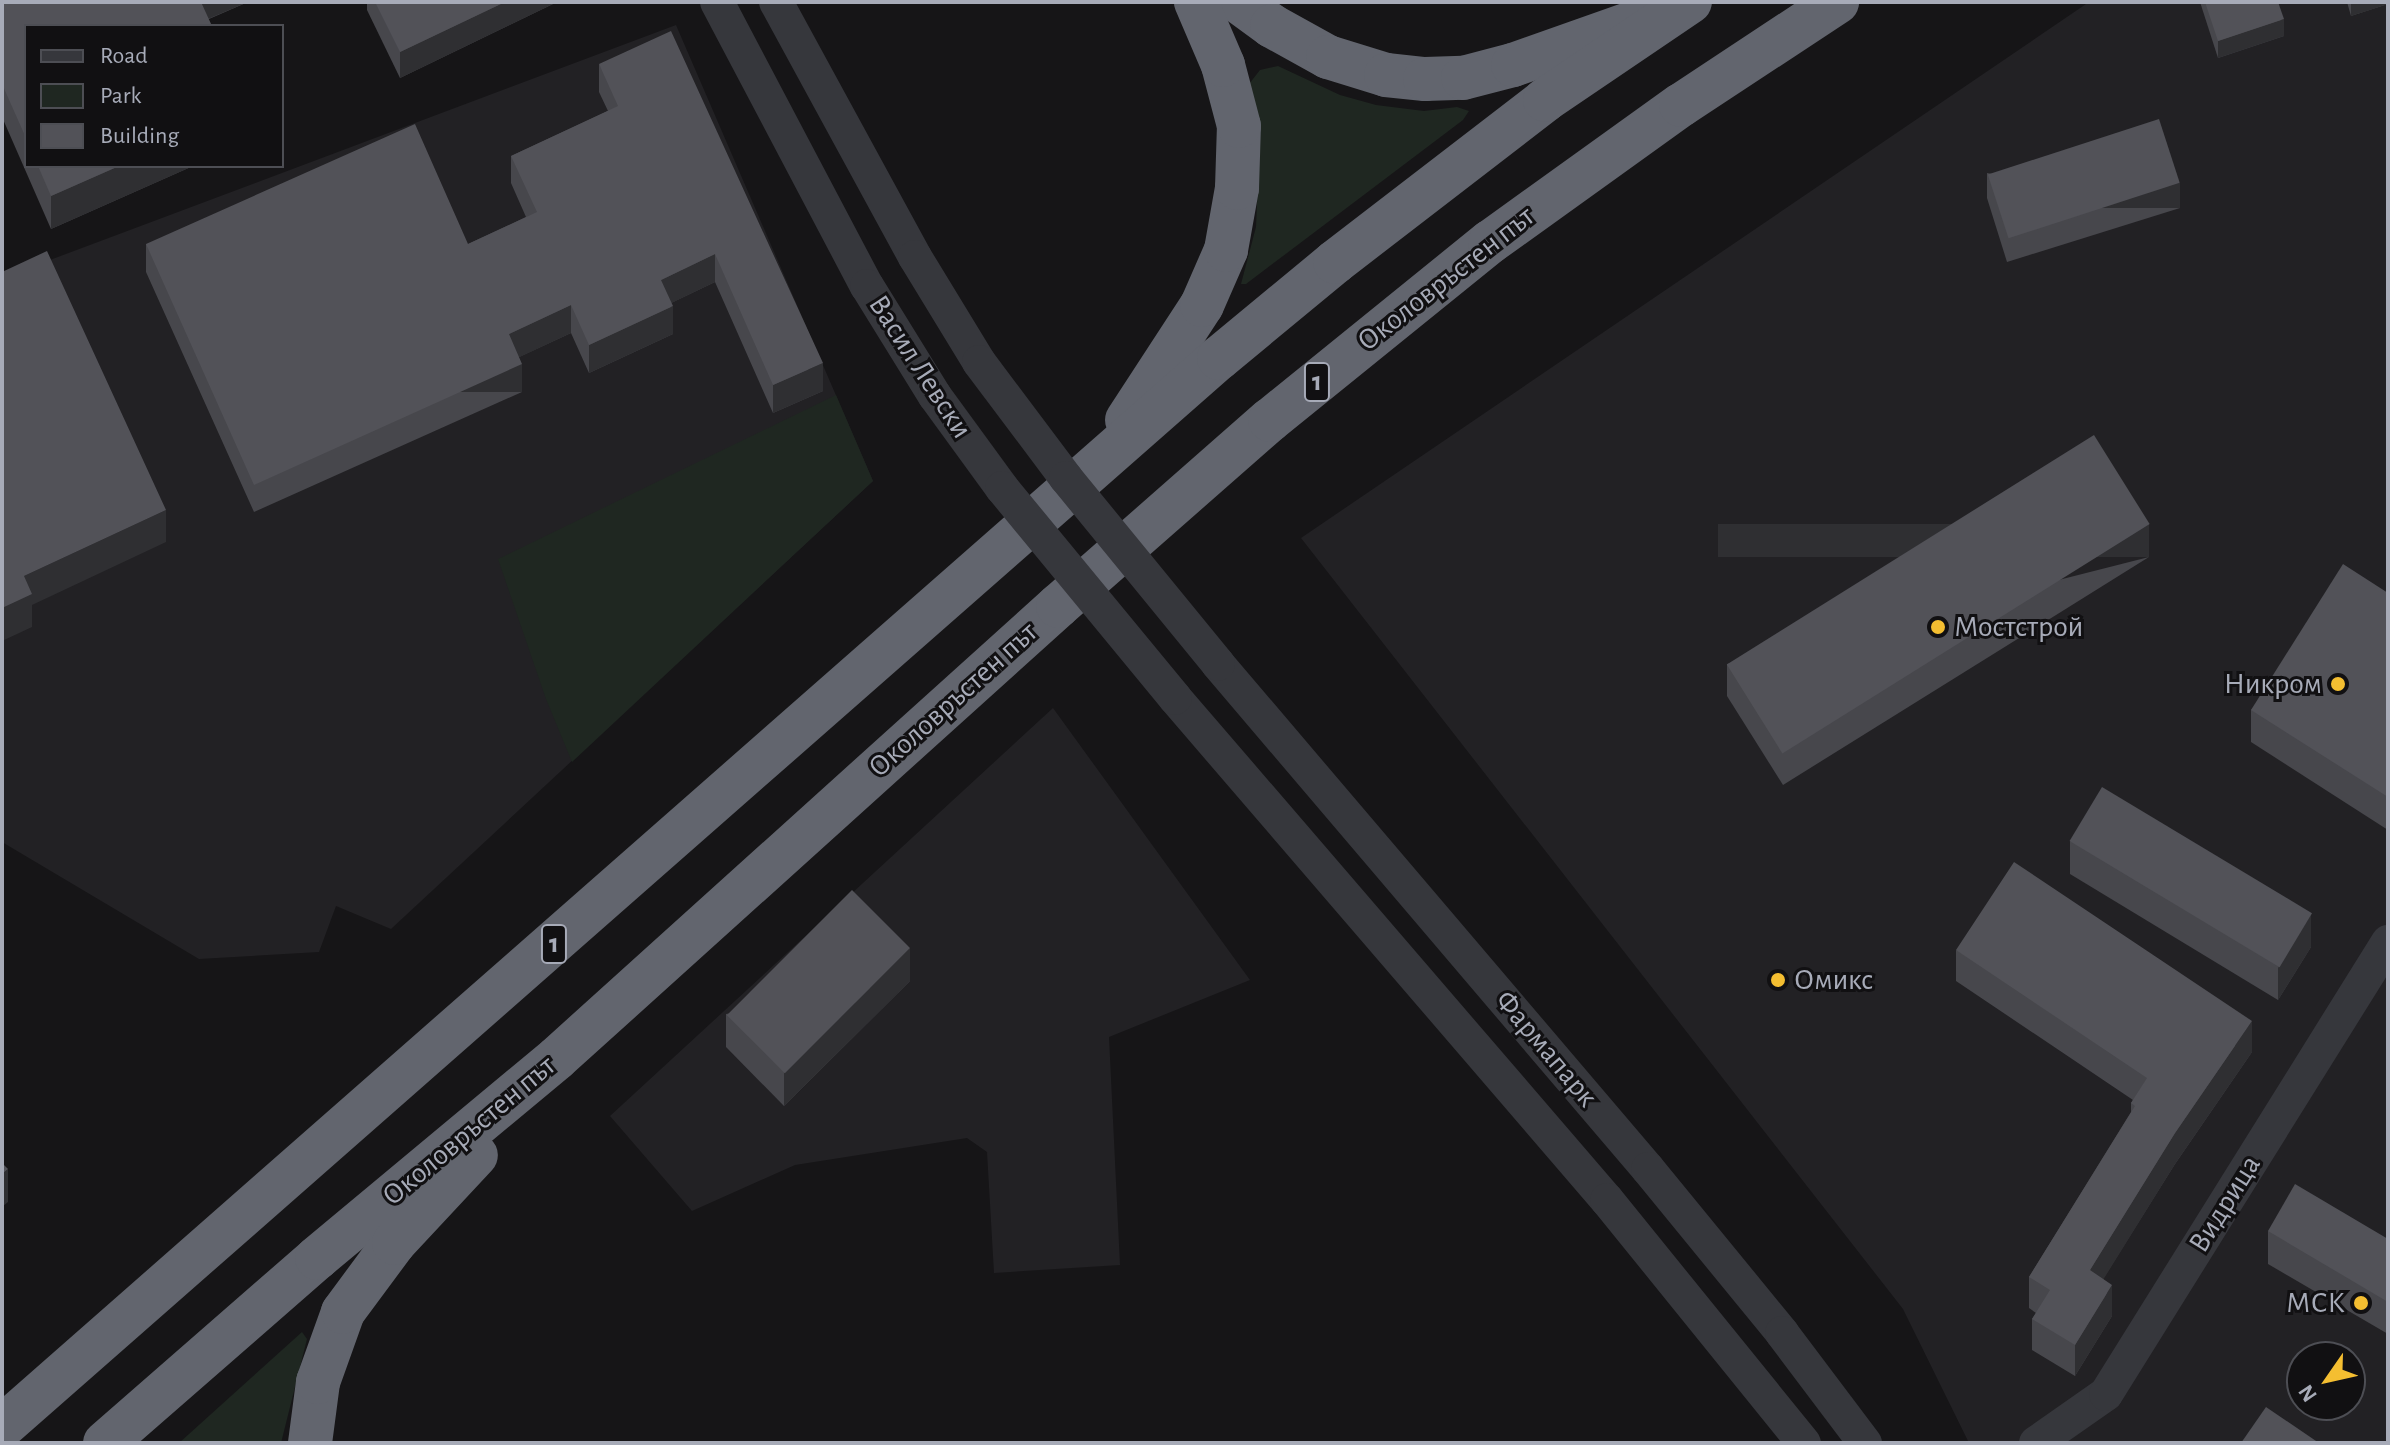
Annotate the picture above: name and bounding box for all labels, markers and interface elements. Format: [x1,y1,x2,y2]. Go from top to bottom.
legend [24,24,284,168]
text: Road [100,44,148,68]
text: Park [100,84,141,108]
text: Building [100,124,179,148]
street label: Околовръстен път [1350,199,1542,359]
street label: Васил Левски [860,289,980,445]
road number: 1 [1303,358,1331,406]
place label: Мостстрой [1954,609,2083,645]
street label: Околовръстен път [861,615,1045,785]
marker: Мостстрой [1929,618,1947,636]
place label: Никром [2224,666,2322,702]
marker: Никром [2329,675,2347,693]
road number: 1 [540,920,568,968]
place label: Омикс [1794,962,1873,998]
marker: Омикс [1769,971,1787,989]
street label: Фармапарк [1487,983,1605,1115]
street label: Околовръстен път [375,1048,563,1214]
street label: Видрица [2181,1149,2269,1259]
place label: МСК [2286,1285,2345,1321]
marker: МСК [2352,1294,2370,1312]
north arrow [2286,1341,2366,1421]
text: N [2294,1381,2321,1406]

